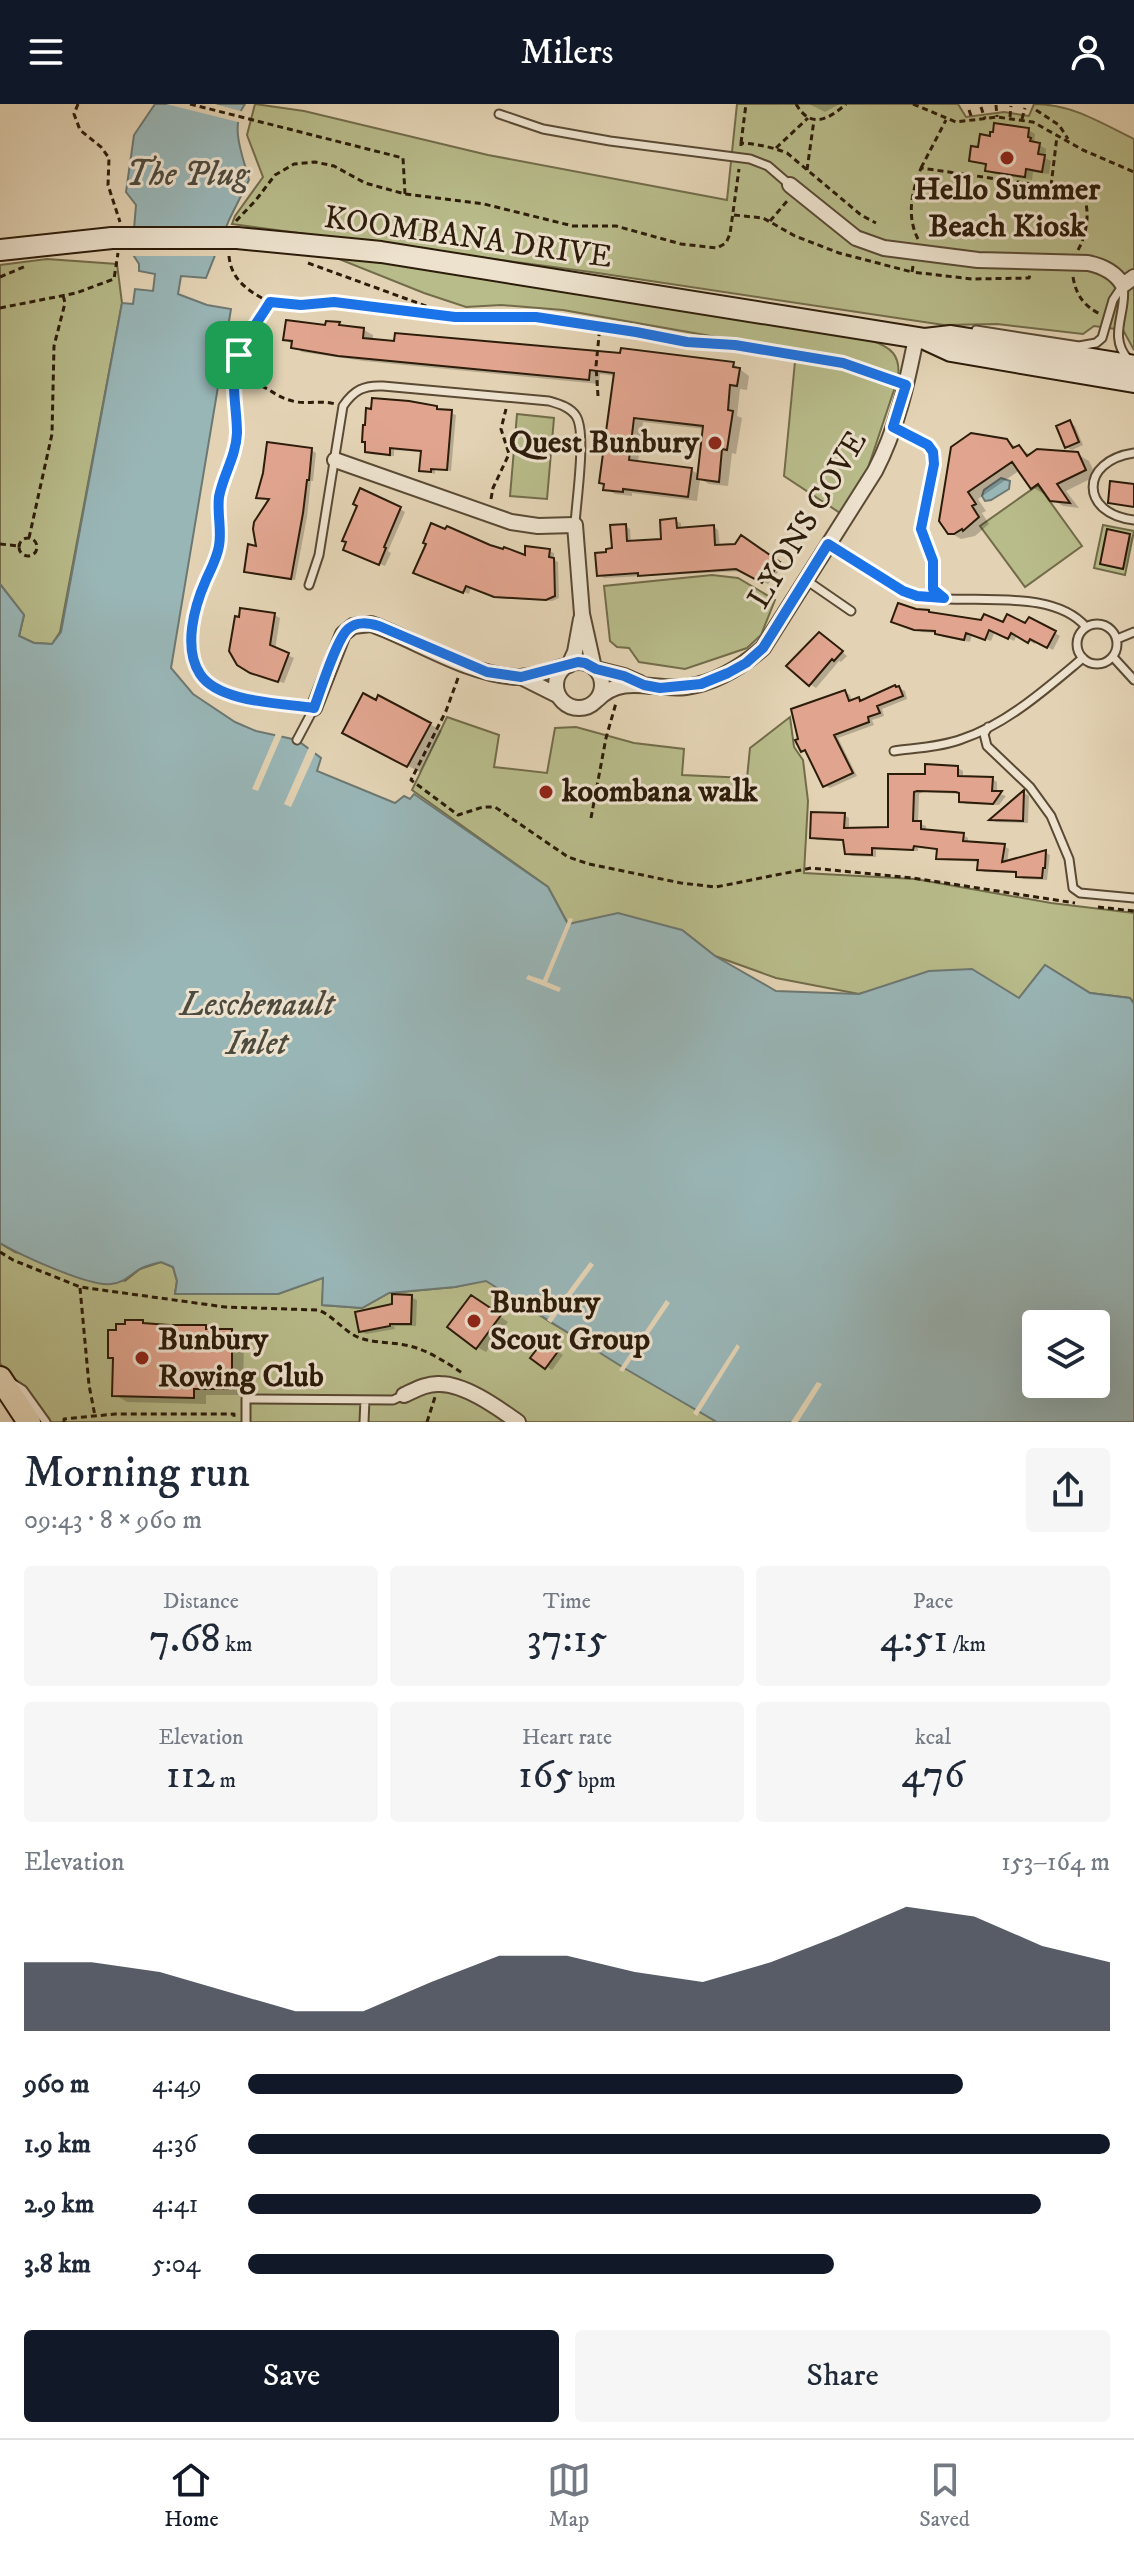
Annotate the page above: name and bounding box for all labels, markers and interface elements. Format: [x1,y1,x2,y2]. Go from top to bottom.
icon: menu [24,30,68,74]
text: Milers [520,30,614,75]
icon: person [1066,30,1110,74]
marker: Hello Summer Beach Kiosk [998,149,1016,167]
water label: The Plug [126,154,251,196]
place label: Hello Summer Beach Kiosk [914,170,1101,247]
street label: KOOMBANA DRIVE [321,198,615,278]
pin [205,321,273,389]
icon: arrive [217,333,261,377]
place label: Quest Bunbury [509,423,700,463]
street label: LYONS COVE [739,424,877,616]
marker: Quest Bunbury [706,434,724,452]
place label: koombana walk [561,772,759,812]
marker: koombana walk [537,783,555,801]
water label: Leschenault Inlet [178,984,337,1065]
place label: Bunbury Scout Group [490,1283,650,1360]
map controls [1022,1310,1110,1398]
button: layers [1022,1310,1110,1398]
marker: Bunbury Scout Group [465,1312,483,1330]
place label: Bunbury Rowing Club [158,1320,324,1397]
marker: Bunbury Rowing Club [133,1349,151,1367]
text: Morning run [24,1446,250,1501]
button: share [1026,1448,1110,1532]
text: 09:43 · 8 × 960 m [24,1504,202,1537]
text: Distance [163,1588,239,1615]
text: Time [543,1588,591,1615]
text: Pace [913,1588,953,1615]
text: 7.68 [149,1615,221,1665]
text: 37:15 [527,1615,607,1665]
text: 4:51 [880,1615,948,1665]
text: km [221,1631,253,1658]
text: /km [948,1631,986,1658]
text: Elevation [158,1724,244,1751]
text: Heart rate [522,1724,612,1751]
text: kcal [915,1724,951,1751]
text: 112 [166,1751,215,1801]
text: 165 [518,1751,573,1801]
text: 476 [901,1751,965,1801]
text: m [215,1767,236,1794]
text: bpm [573,1767,616,1794]
text: Elevation [24,1846,125,1879]
text: 153–164 m [1001,1846,1110,1879]
text: 960 m [24,2068,90,2101]
text: 4:49 [152,2068,202,2101]
text: 1.9 km [24,2128,91,2161]
text: 4:36 [152,2128,197,2161]
text: 2.9 km [24,2188,94,2221]
text: 4:41 [152,2188,198,2221]
text: 3.8 km [24,2248,91,2281]
text: 5:04 [152,2248,201,2281]
button: Save [24,2330,559,2422]
button: Share [575,2330,1110,2422]
tab: Home [164,2458,219,2533]
tab: Map [547,2458,591,2533]
tab: Saved [919,2458,970,2533]

